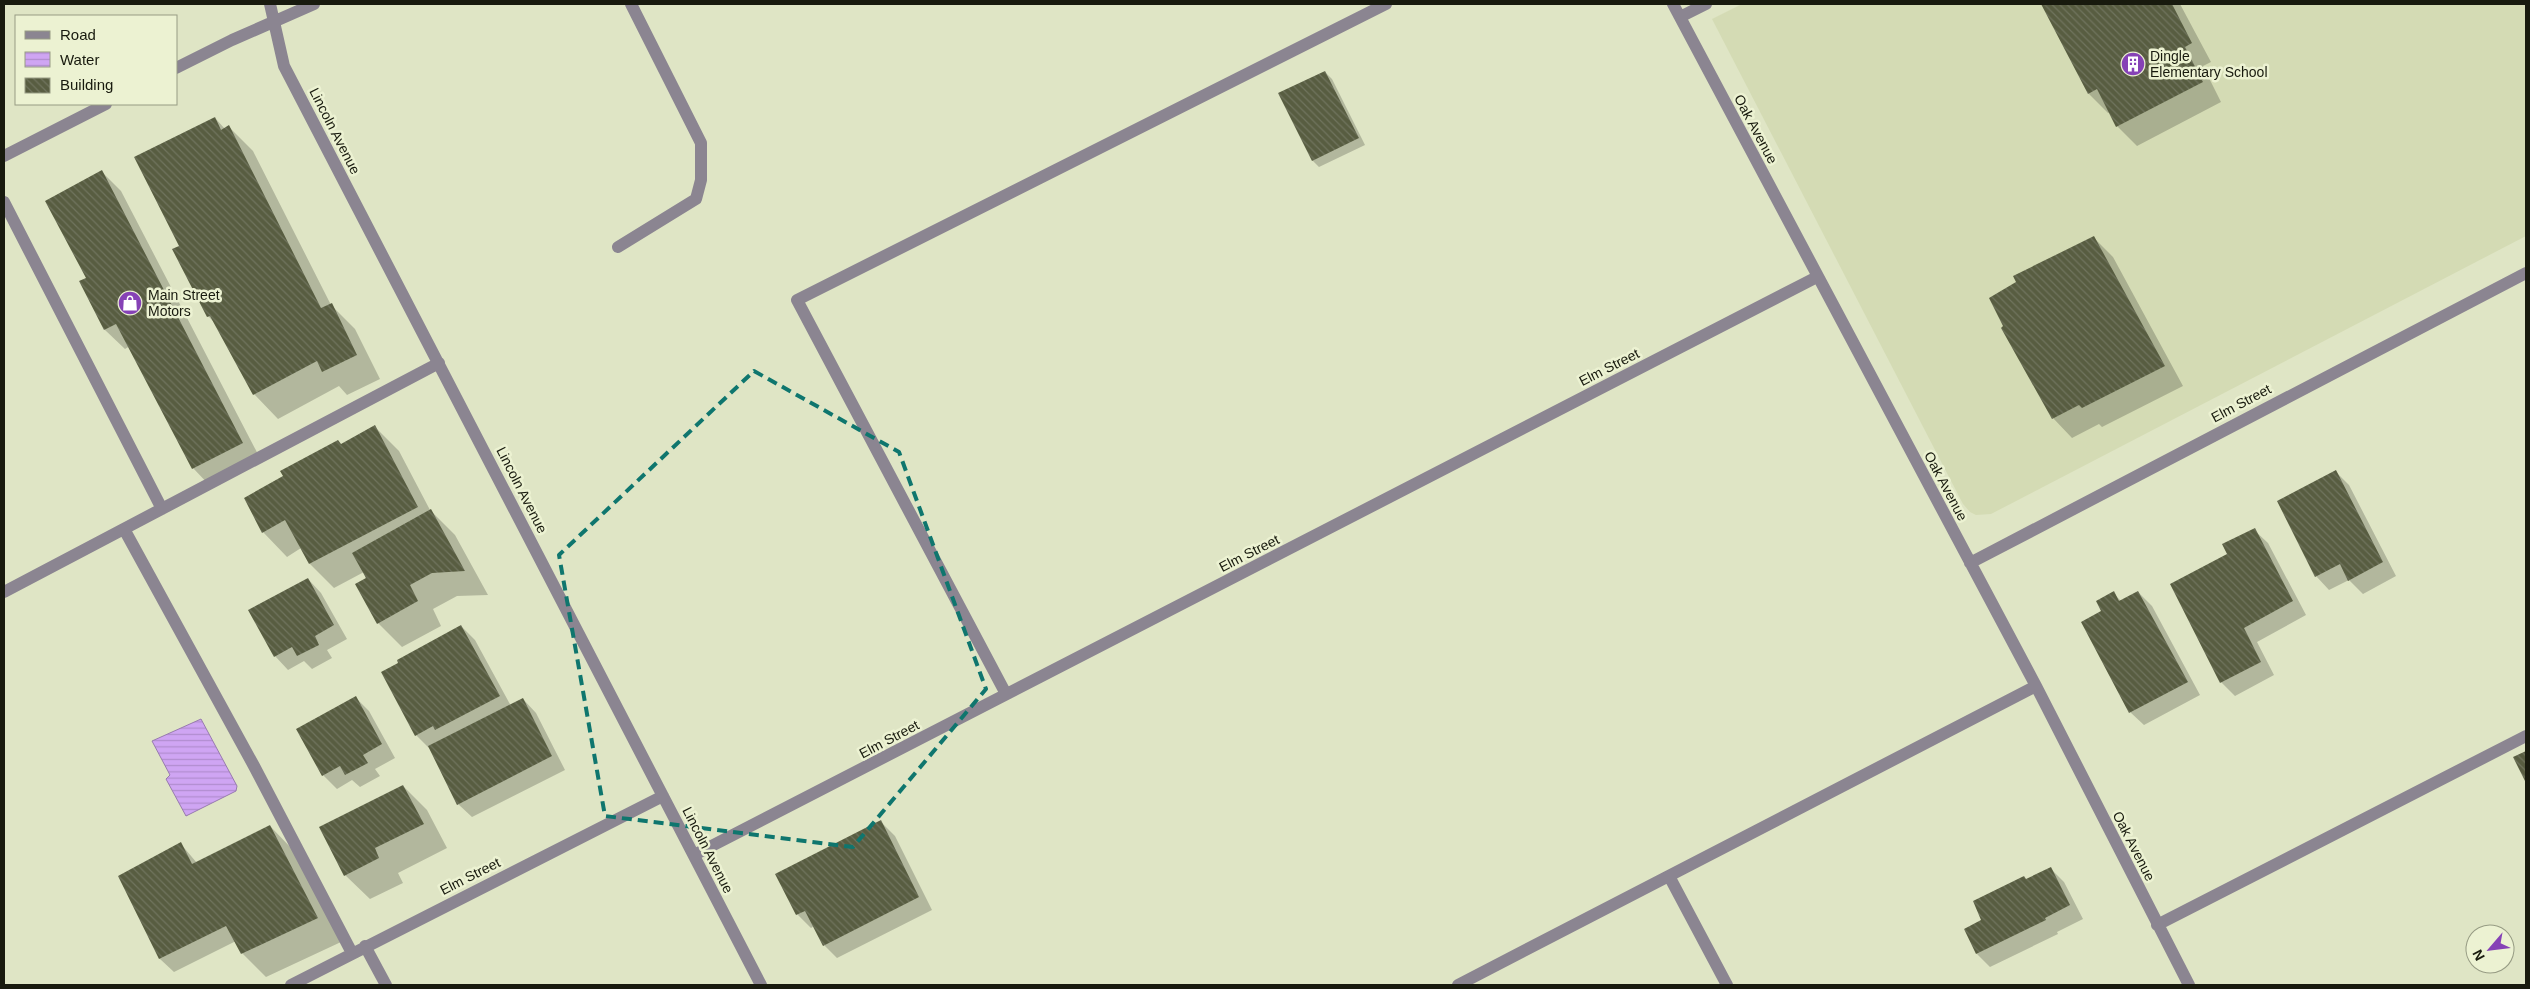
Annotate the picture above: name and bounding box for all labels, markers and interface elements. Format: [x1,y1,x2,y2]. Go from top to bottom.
legend [15,15,178,105]
text: Road [60,26,96,43]
place label: Dingle Elementary School [2150,48,2268,80]
text: Water [60,51,99,68]
building icon: Dingle Elementary School [2120,51,2146,77]
text: Building [60,76,113,93]
street label: Lincoln Avenue [306,85,364,177]
street label: Oak Avenue [1731,92,1781,167]
place label: Main Street Motors [148,287,220,319]
shop icon: Main Street Motors [117,290,143,316]
street label: Elm Street [1576,345,1642,389]
street label: Elm Street [2208,381,2274,425]
street label: Lincoln Avenue [493,444,551,536]
street label: Oak Avenue [1921,449,1971,524]
street label: Elm Street [1216,531,1282,575]
street label: Elm Street [856,717,922,761]
street label: Lincoln Avenue [679,804,737,896]
street label: Oak Avenue [2110,808,2158,884]
street label: Elm Street [437,854,503,898]
north arrow [2465,924,2515,974]
text: N [2469,947,2488,963]

